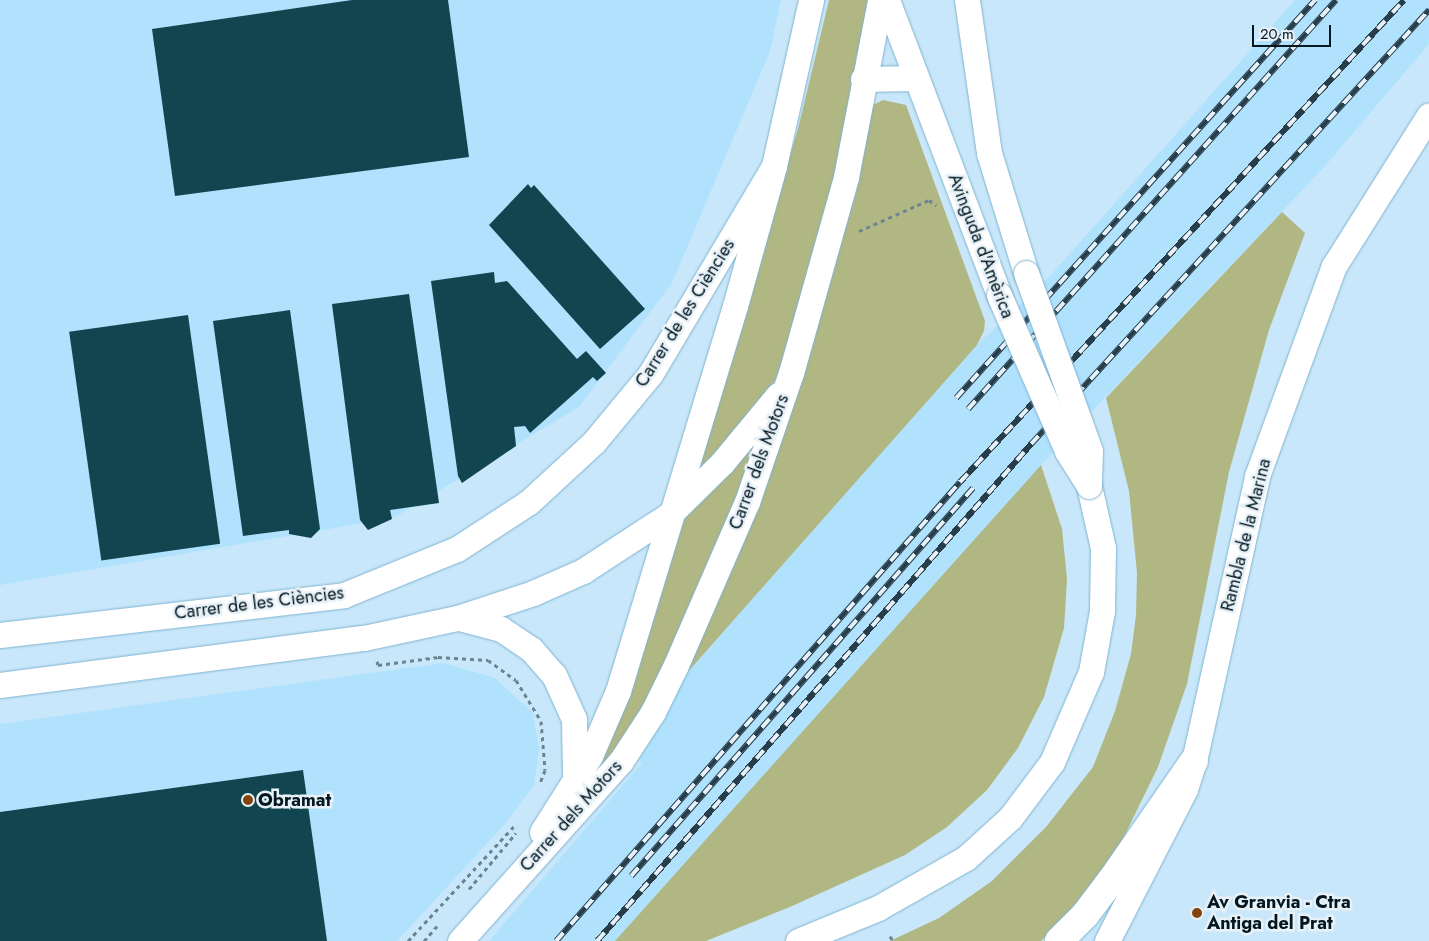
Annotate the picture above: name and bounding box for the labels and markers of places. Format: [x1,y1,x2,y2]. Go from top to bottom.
place label: Obramat [258,789,331,811]
marker: Obramat [242,794,254,806]
place label: Av Granvia - Ctra Antiga del Prat [1207,892,1351,934]
marker: Av Granvia - Ctra Antiga del Prat [1191,907,1203,919]

